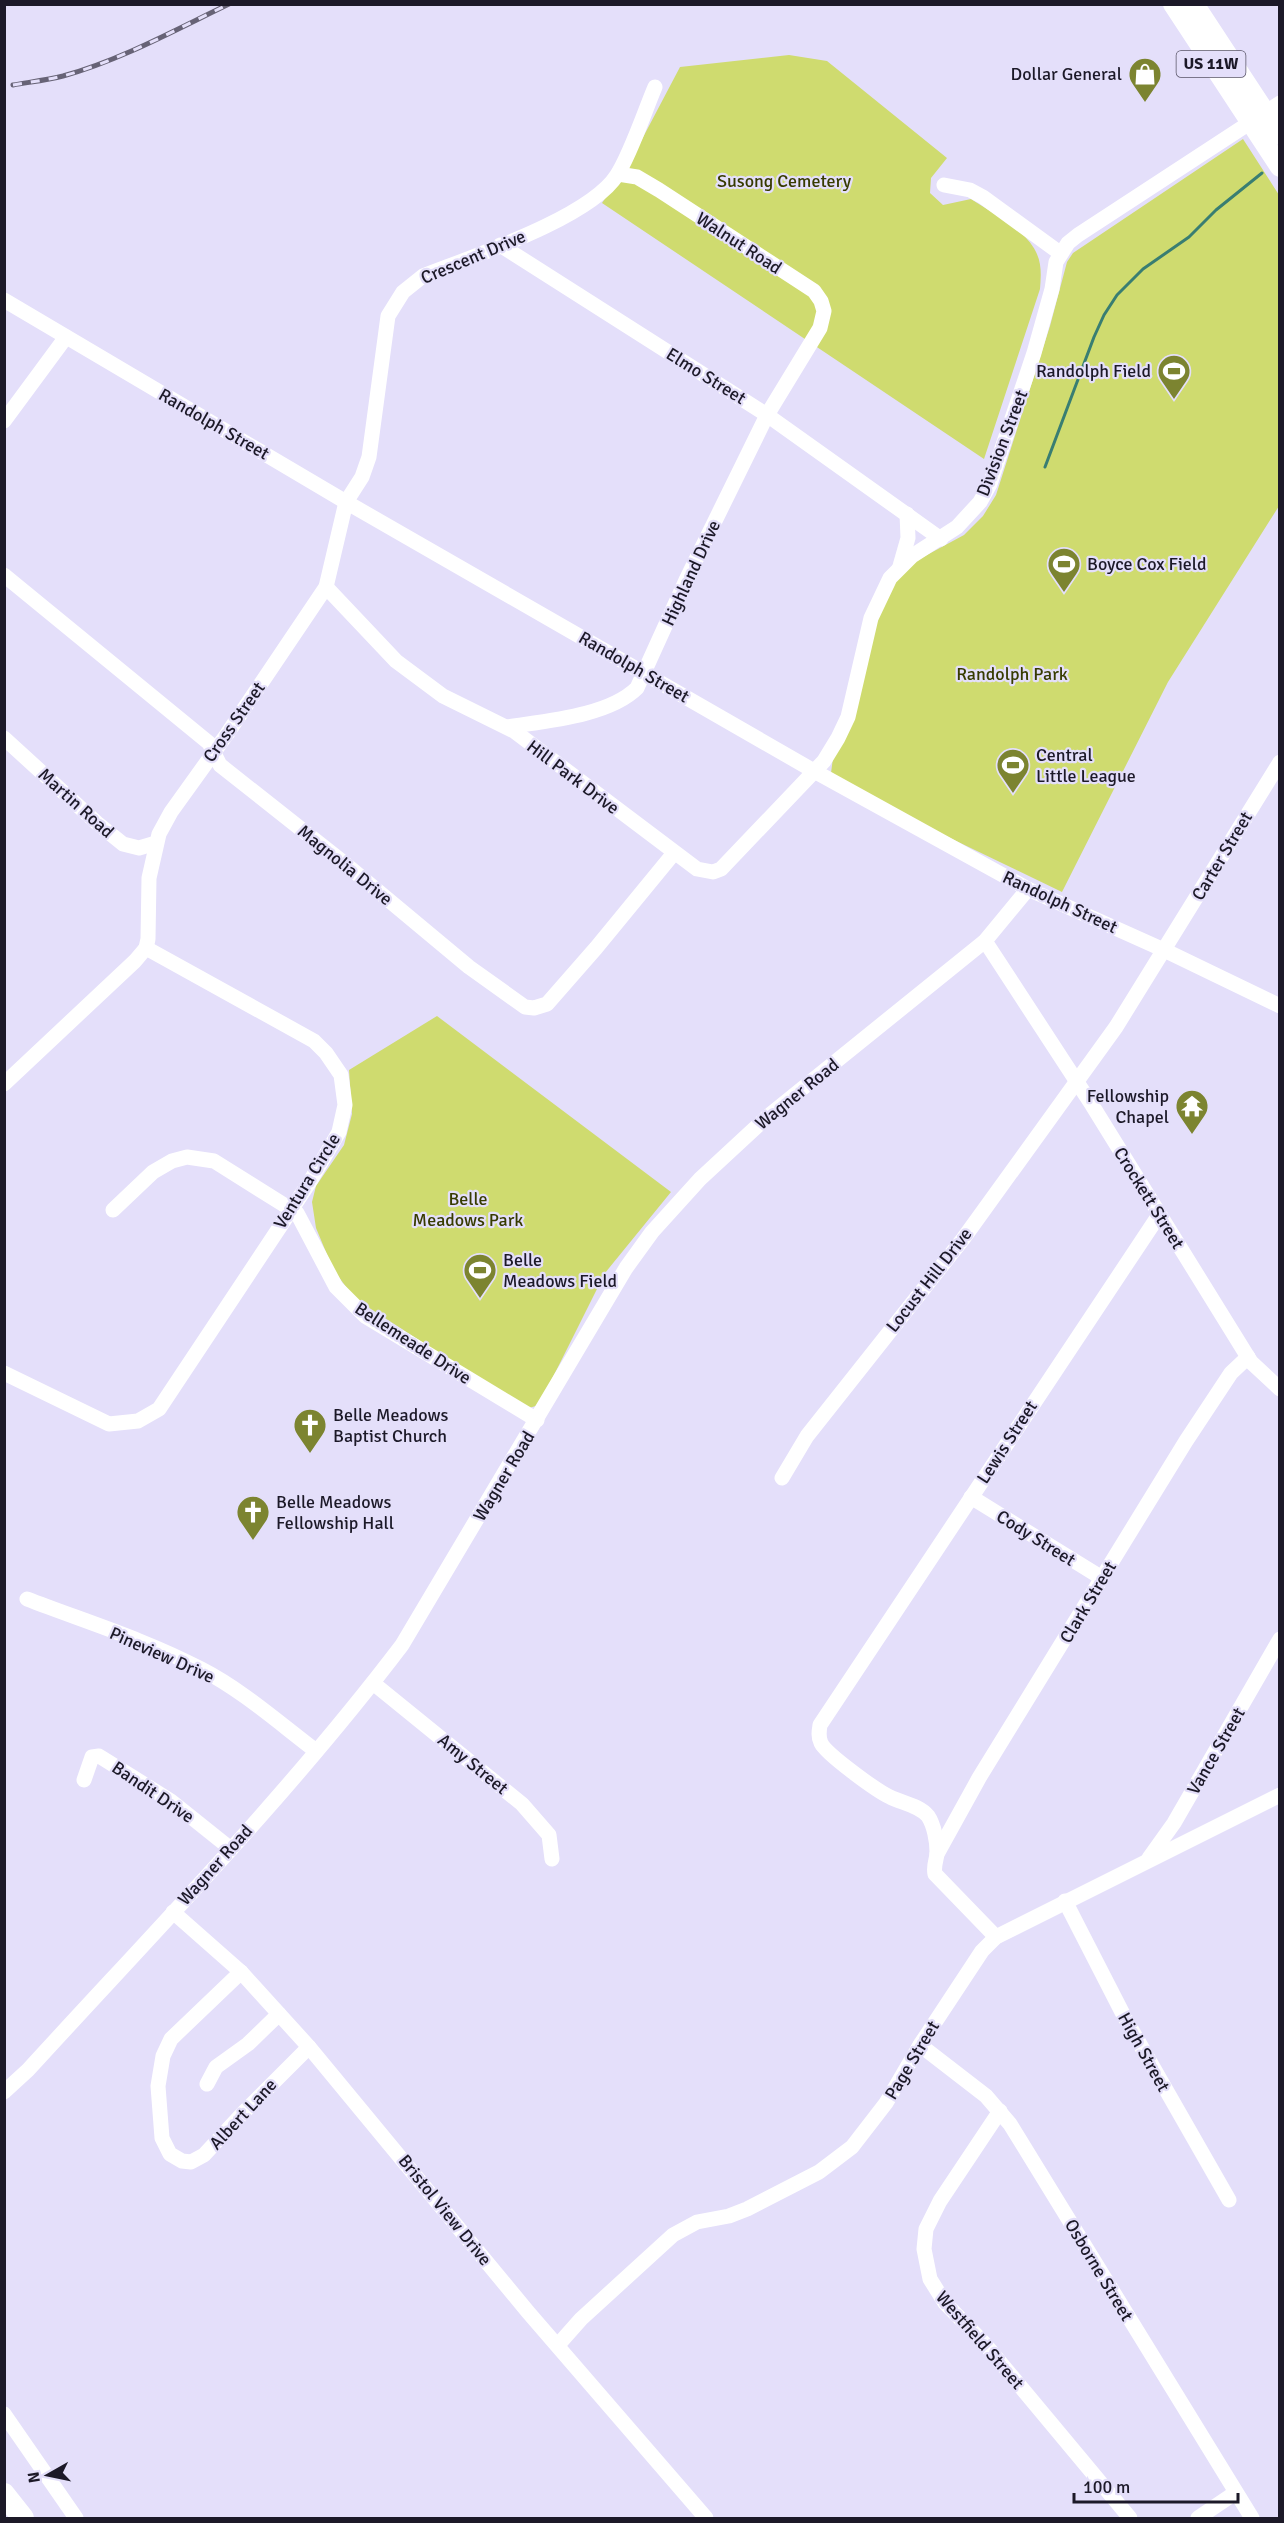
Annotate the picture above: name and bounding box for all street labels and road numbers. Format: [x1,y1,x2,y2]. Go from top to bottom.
road number: US 11W [1176,51,1246,77]
street label: Walnut Road [692,207,786,279]
street label: Crescent Drive [417,225,529,289]
street label: Elmo Street [662,343,750,409]
street label: Randolph Street [155,383,273,465]
street label: Division Street [972,387,1032,499]
street label: Highland Drive [657,517,725,629]
street label: Randolph Street [575,626,693,708]
street label: Cross Street [198,678,270,766]
street label: Hill Park Drive [522,735,624,819]
street label: Martin Road [34,763,118,843]
street label: Carter Street [1187,808,1257,904]
street label: Magnolia Drive [293,820,397,910]
street label: Randolph Street [999,866,1121,938]
street label: Wagner Road [751,1054,843,1134]
street label: Ventura Circle [269,1129,345,1233]
street label: Crockett Street [1109,1143,1189,1253]
street label: Locust Hill Drive [881,1223,977,1337]
street label: Bellemeade Drive [351,1297,475,1389]
street label: Lewis Street [972,1396,1042,1488]
street label: Wagner Road [469,1427,539,1525]
street label: Cody Street [992,1505,1080,1571]
street label: Clark Street [1055,1557,1121,1647]
street label: Pineview Drive [106,1622,218,1688]
street label: Vance Street [1182,1704,1250,1798]
street label: Amy Street [433,1729,513,1799]
street label: Bandit Drive [108,1756,198,1828]
street label: Wagner Road [173,1820,257,1910]
street label: High Street [1113,2009,1175,2095]
street label: Page Street [880,2017,944,2103]
street label: Albert Lane [205,2074,281,2154]
street label: Bristol View Drive [394,2150,496,2270]
street label: Osborne Street [1060,2215,1138,2325]
street label: Westfield Street [931,2286,1029,2394]

